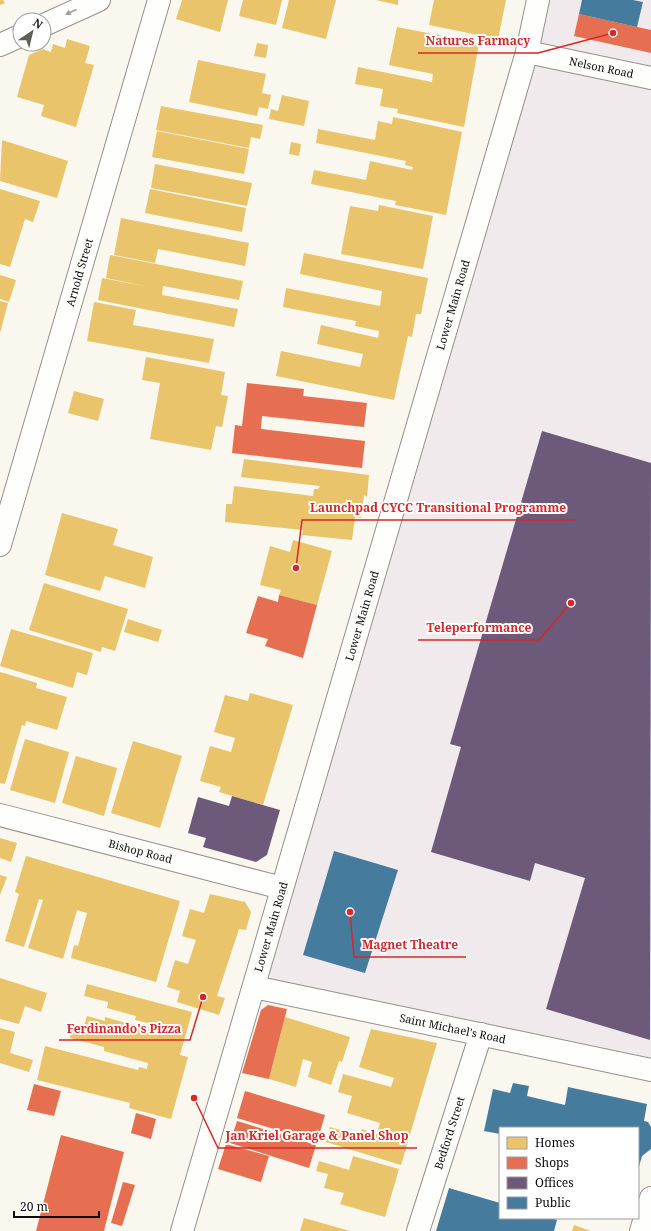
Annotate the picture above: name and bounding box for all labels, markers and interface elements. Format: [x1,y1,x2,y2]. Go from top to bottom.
one-way arrow [65,10,77,16]
north arrow [12,12,52,52]
text: N [30,15,46,32]
callout: Natures Farmacy [418,29,538,53]
text: Natures Farmacy [426,32,530,49]
street label: Nelson Road [568,53,635,81]
street label: Arnold Street [62,236,96,308]
street label: Lower Main Road [432,258,473,352]
callout: Launchpad CYCC Transitional Programme [302,496,574,520]
text: Launchpad CYCC Transitional Programme [310,499,566,516]
street label: Lower Main Road [341,569,382,663]
callout: Teleperformance [418,616,539,640]
text: Teleperformance [427,619,532,636]
street label: Bishop Road [107,835,174,866]
street label: Lower Main Road [250,880,291,973]
callout: Magnet Theatre [354,933,466,957]
text: Magnet Theatre [362,936,458,953]
street label: Saint Michael's Road [398,1010,508,1047]
callout: Ferdinando's Pizza [59,1016,190,1040]
text: Ferdinando's Pizza [67,1020,181,1037]
street label: Bedford Street [430,1094,468,1171]
callout: Jan Kriel Garage & Panel Shop [218,1124,417,1148]
text: Jan Kriel Garage & Panel Shop [225,1127,409,1144]
legend [499,1127,639,1219]
text: Homes [535,1134,575,1151]
text: Shops [535,1154,569,1171]
text: Offices [535,1174,574,1191]
scale bar [14,1193,99,1219]
text: Public [535,1194,571,1211]
text: 20 m [20,1198,48,1215]

